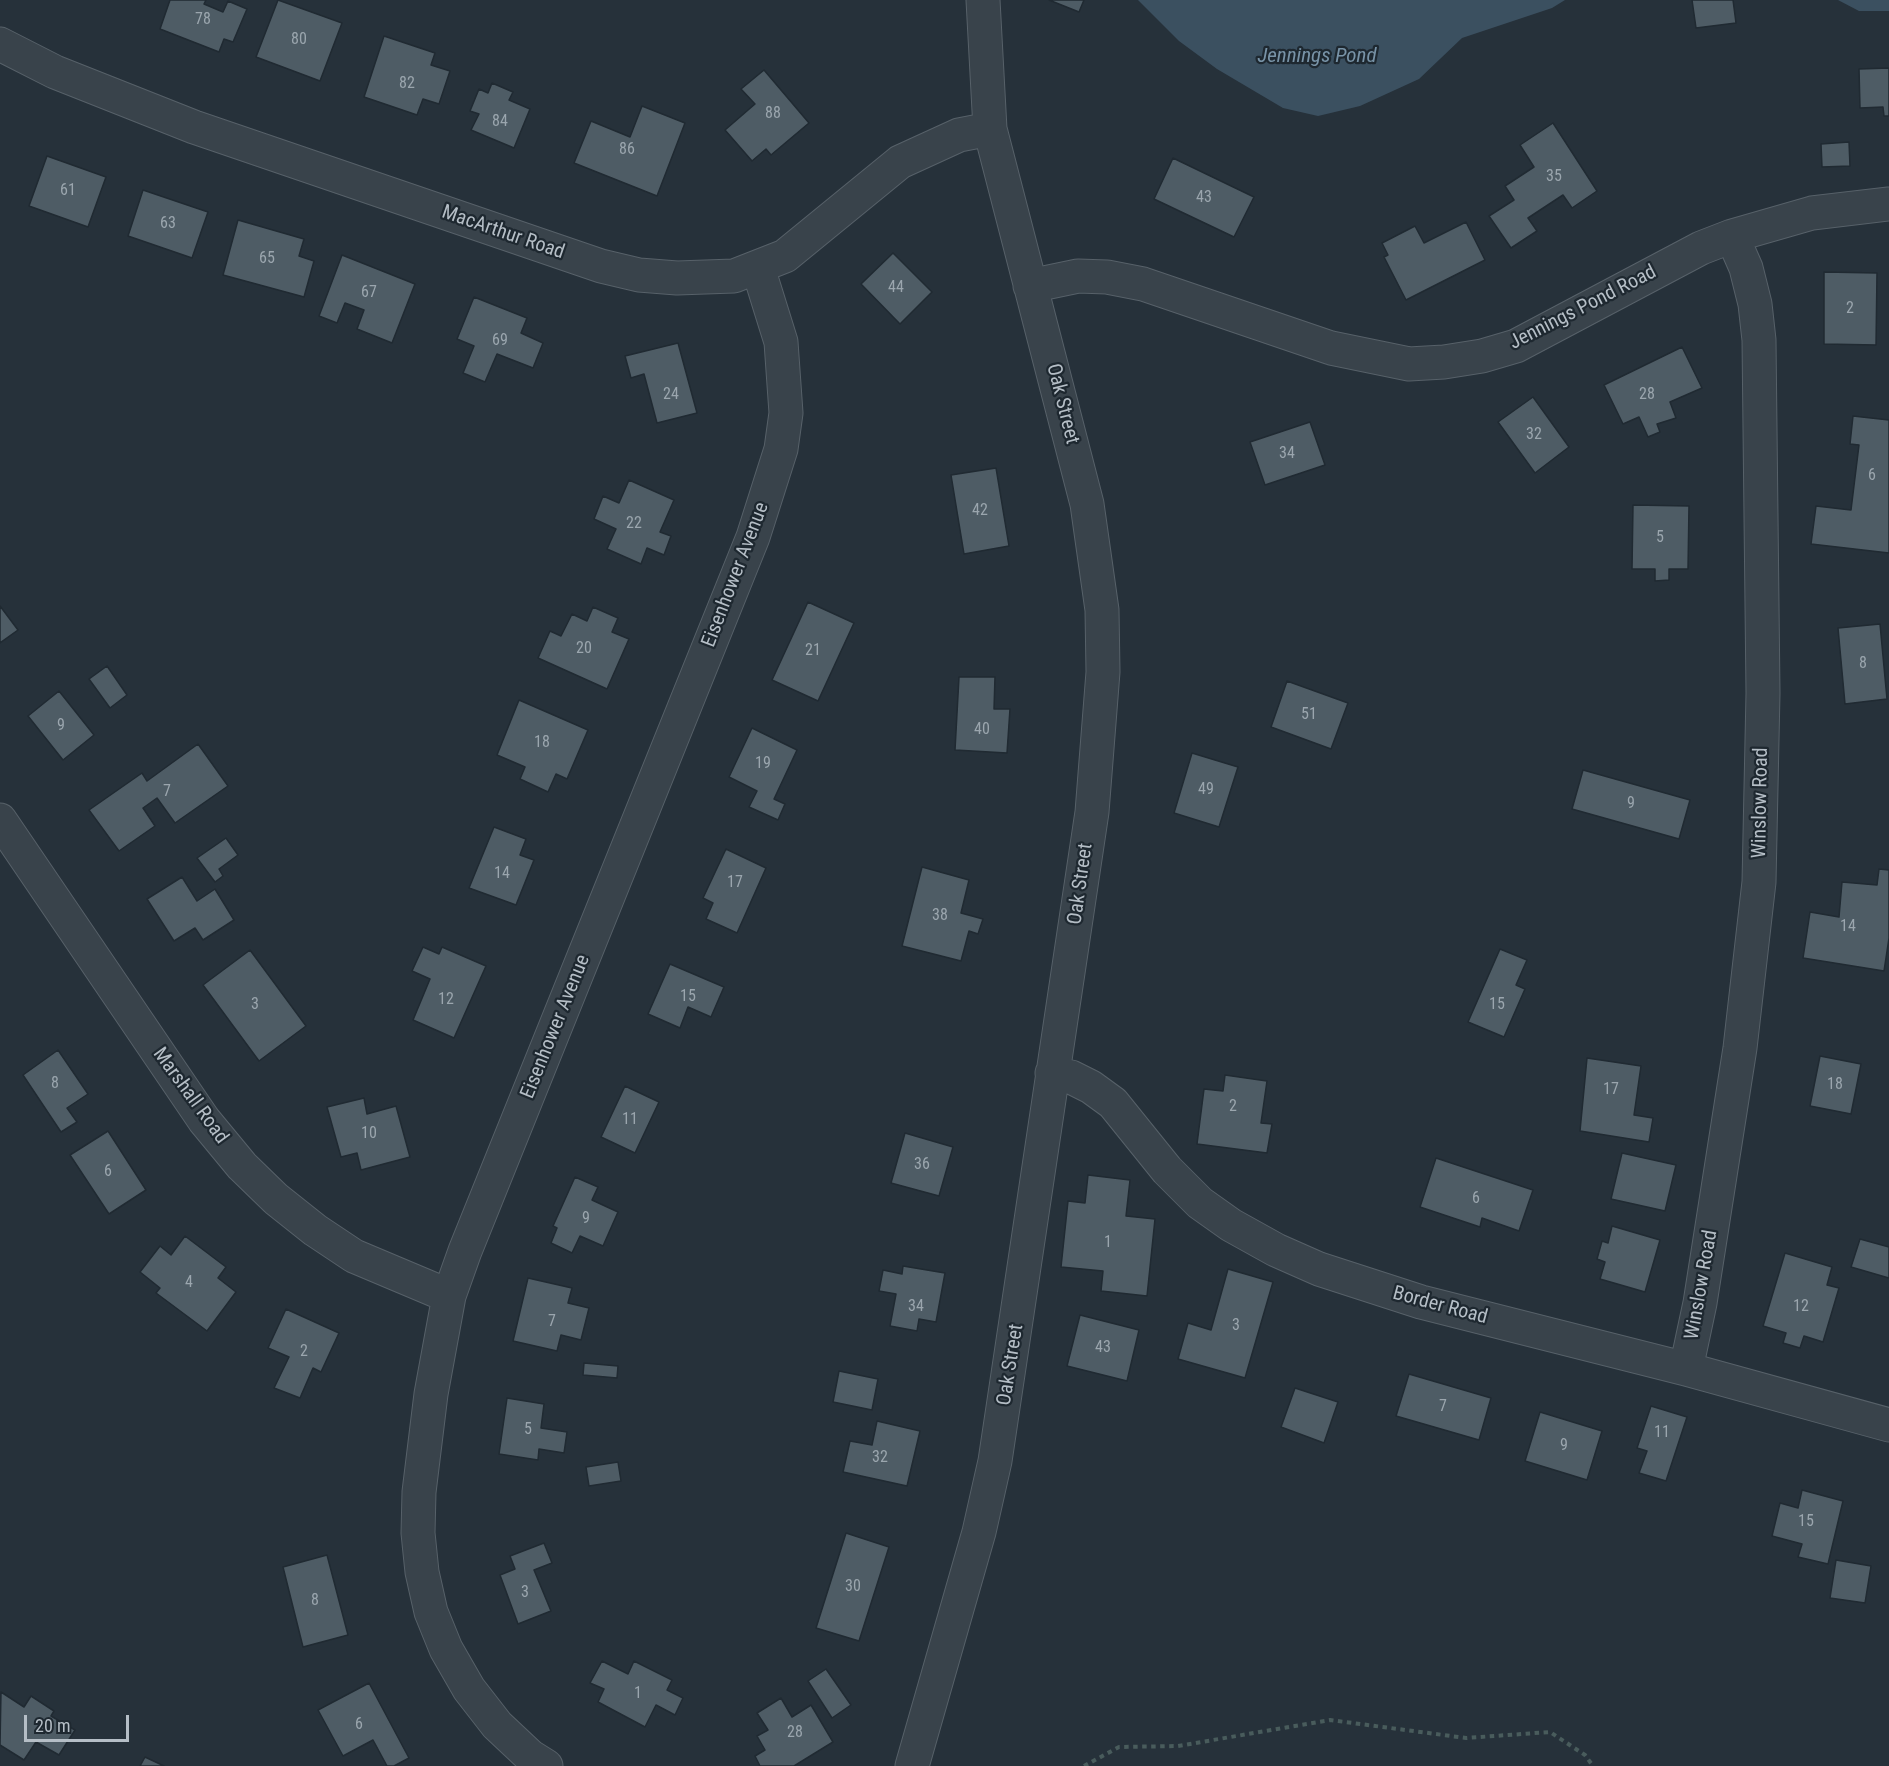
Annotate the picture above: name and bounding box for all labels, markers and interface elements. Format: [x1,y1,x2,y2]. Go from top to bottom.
house number: 78 [195,10,211,30]
house number: 80 [291,30,307,50]
water label: Jennings Pond [1257,44,1377,70]
house number: 82 [399,74,415,94]
house number: 88 [765,104,781,124]
house number: 84 [492,112,508,132]
house number: 86 [619,140,635,160]
house number: 35 [1546,167,1562,187]
house number: 61 [60,181,76,201]
house number: 43 [1196,188,1212,208]
street label: MacArthur Road [439,201,567,265]
house number: 63 [160,214,176,234]
house number: 65 [259,249,275,269]
street label: Jennings Pond Road [1506,261,1660,355]
house number: 44 [888,278,904,298]
house number: 67 [361,283,377,303]
house number: 2 [1846,299,1854,319]
house number: 69 [492,331,508,351]
street label: Oak Street [1040,361,1084,447]
house number: 24 [663,385,679,405]
house number: 28 [1639,385,1655,405]
house number: 32 [1526,425,1542,445]
house number: 34 [1279,444,1295,464]
house number: 6 [1868,466,1876,486]
street label: Eisenhower Avenue [697,499,775,651]
house number: 42 [972,501,988,521]
house number: 22 [626,514,642,534]
house number: 5 [1656,528,1664,548]
house number: 20 [576,639,592,659]
house number: 21 [805,641,821,661]
house number: 8 [1859,654,1867,674]
house number: 51 [1301,705,1317,725]
house number: 9 [57,716,65,736]
house number: 40 [974,720,990,740]
house number: 18 [534,733,550,753]
street label: Winslow Road [1748,747,1774,859]
house number: 19 [755,754,771,774]
house number: 49 [1198,780,1214,800]
house number: 7 [163,782,171,802]
house number: 9 [1627,794,1635,814]
street label: Oak Street [1063,842,1099,926]
house number: 14 [494,864,510,884]
house number: 17 [727,873,743,893]
house number: 38 [932,906,948,926]
house number: 14 [1840,917,1856,937]
street label: Eisenhower Avenue [516,952,596,1102]
house number: 15 [680,987,696,1007]
house number: 12 [438,990,454,1010]
house number: 3 [251,995,259,1015]
house number: 15 [1489,995,1505,1015]
street label: Marshall Road [147,1043,233,1149]
house number: 8 [51,1074,59,1094]
house number: 18 [1827,1075,1843,1095]
house number: 17 [1603,1080,1619,1100]
house number: 2 [1229,1097,1237,1117]
house number: 11 [622,1110,638,1130]
house number: 10 [361,1124,377,1144]
house number: 36 [914,1155,930,1175]
house number: 6 [104,1162,112,1182]
house number: 6 [1472,1189,1480,1209]
house number: 9 [582,1209,590,1229]
street label: Winslow Road [1681,1228,1723,1342]
house number: 1 [1104,1233,1112,1253]
house number: 4 [185,1273,193,1293]
street label: Border Road [1390,1282,1490,1330]
house number: 34 [908,1297,924,1317]
house number: 12 [1793,1297,1809,1317]
house number: 7 [548,1312,556,1332]
house number: 3 [1232,1316,1240,1336]
street label: Oak Street [993,1323,1029,1407]
house number: 43 [1095,1338,1111,1358]
house number: 2 [300,1342,308,1362]
house number: 7 [1439,1397,1447,1417]
house number: 5 [524,1420,532,1440]
house number: 11 [1654,1423,1670,1443]
house number: 9 [1560,1436,1568,1456]
house number: 32 [872,1448,888,1468]
house number: 15 [1798,1512,1814,1532]
house number: 30 [845,1577,861,1597]
house number: 3 [521,1583,529,1603]
house number: 8 [311,1591,319,1611]
house number: 1 [634,1684,642,1704]
scale bar [27,1703,132,1741]
text: 20 m [35,1715,70,1736]
house number: 6 [355,1715,363,1735]
house number: 28 [787,1723,803,1743]

